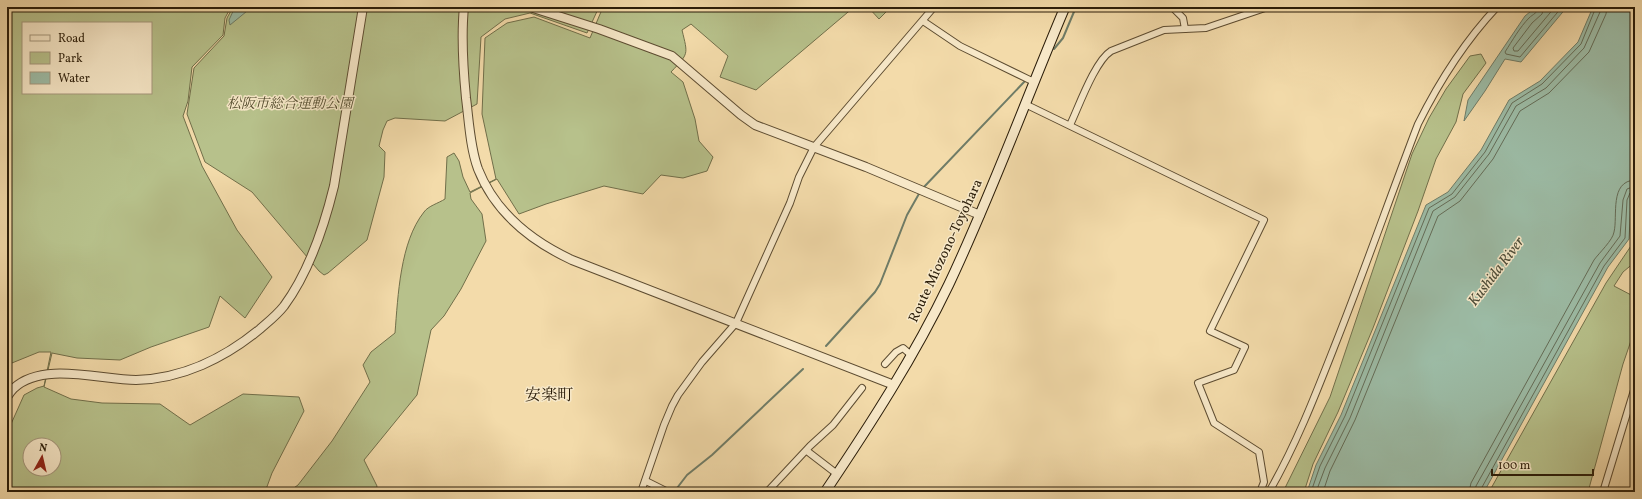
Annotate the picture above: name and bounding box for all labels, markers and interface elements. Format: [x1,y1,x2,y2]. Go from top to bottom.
legend [22,22,152,94]
text: Road [58,31,85,47]
text: Park [58,51,83,67]
text: Water [58,71,90,87]
park label: 松阪市総合運動公園 [227,95,355,114]
street label: Route Miozono-Toyohara [904,176,988,326]
water label: Kushida River [1464,233,1530,311]
district label: 安楽町 [525,385,573,407]
north arrow [22,437,62,477]
text: N [38,441,48,457]
scale bar [1492,451,1593,477]
text: 100 m [1498,458,1531,474]

